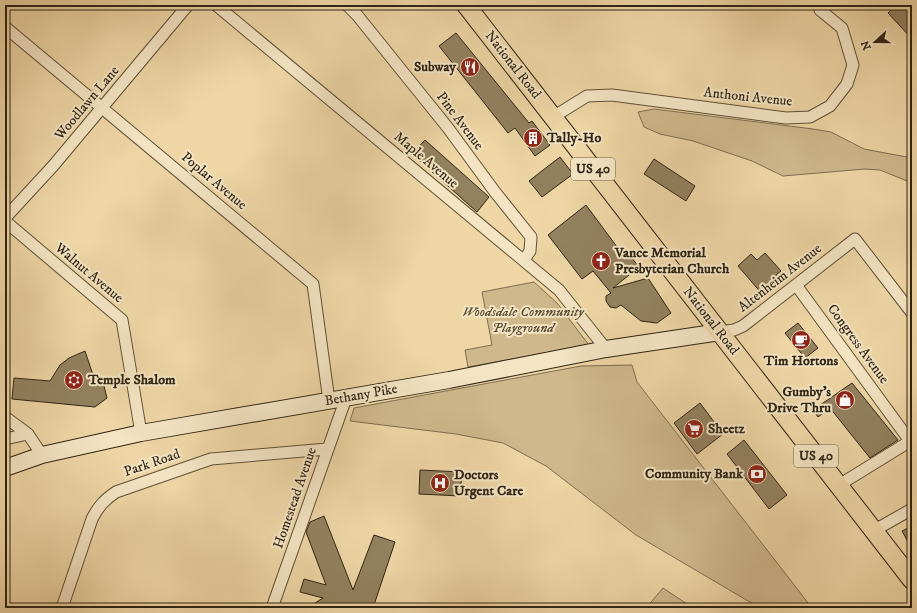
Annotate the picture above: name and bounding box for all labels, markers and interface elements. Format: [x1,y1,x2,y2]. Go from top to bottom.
north arrow [855,22,895,62]
street label: National Road [481,27,545,103]
text: N [858,39,875,52]
restaurant icon: Subway [459,56,481,78]
place label: Subway [414,58,456,76]
street label: Woodlawn Lane [50,62,123,144]
street label: Anthoni Avenue [703,83,793,111]
street label: Pine Avenue [432,88,488,154]
building icon: Tally-Ho [522,127,544,149]
street label: Maple Avenue [390,128,462,192]
place label: Tally-Ho [546,129,601,147]
street label: Poplar Avenue [177,148,251,214]
road number: US 40 [571,158,615,180]
street label: Walnut Avenue [50,238,127,307]
street label: Altenheim Avenue [735,240,826,316]
place label: Vance Memorial Presbyterian Church [614,244,730,278]
church icon: Vance Memorial Presbyterian Church [590,250,612,272]
street label: National Road [679,283,743,359]
street label: Congress Avenue [823,301,893,387]
park label: Woodsdale Community Playground [462,303,585,337]
cafe icon: Tim Hortons [790,329,812,351]
place label: Tim Hortons [763,352,839,370]
synagogue icon: Temple Shalom [63,369,85,391]
place label: Temple Shalom [87,371,176,389]
street label: Bethany Pike [323,380,399,410]
place label: Gumby's Drive Thru [767,383,831,417]
shop icon: Gumby's Drive Thru [834,389,856,411]
supermarket icon: Sheetz [683,418,705,440]
place label: Sheetz [708,420,746,438]
street label: Park Road [122,445,182,481]
street label: Homestead Avenue [269,445,321,551]
road number: US 40 [794,445,838,467]
bank icon: Community Bank [746,463,768,485]
place label: Community Bank [645,465,744,483]
place label: Doctors Urgent Care [454,466,523,500]
hospital icon: Doctors Urgent Care [429,472,451,494]

